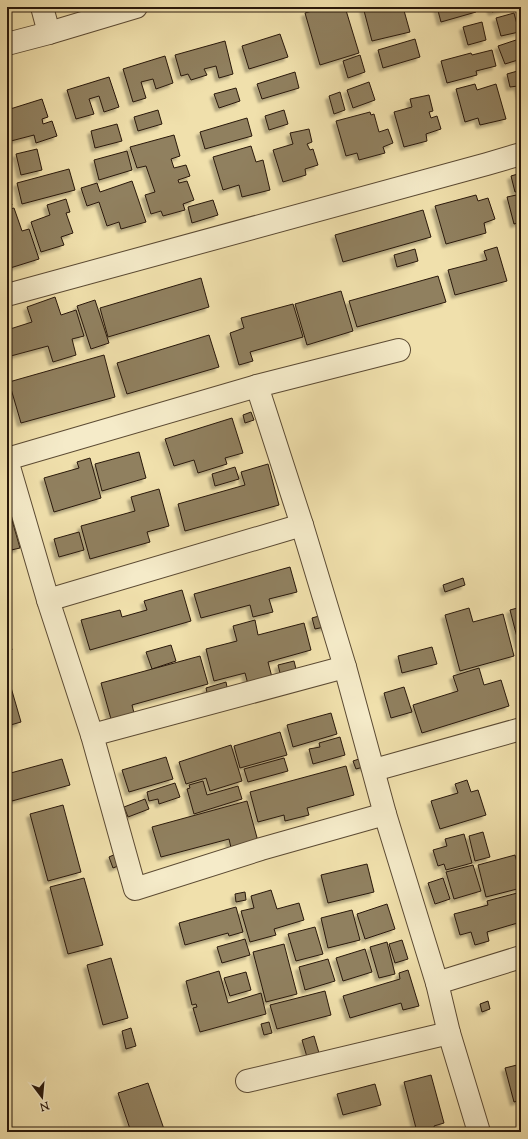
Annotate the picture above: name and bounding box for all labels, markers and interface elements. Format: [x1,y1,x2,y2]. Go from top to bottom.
north arrow [22,1077,62,1117]
text: N [38,1096,52,1115]

